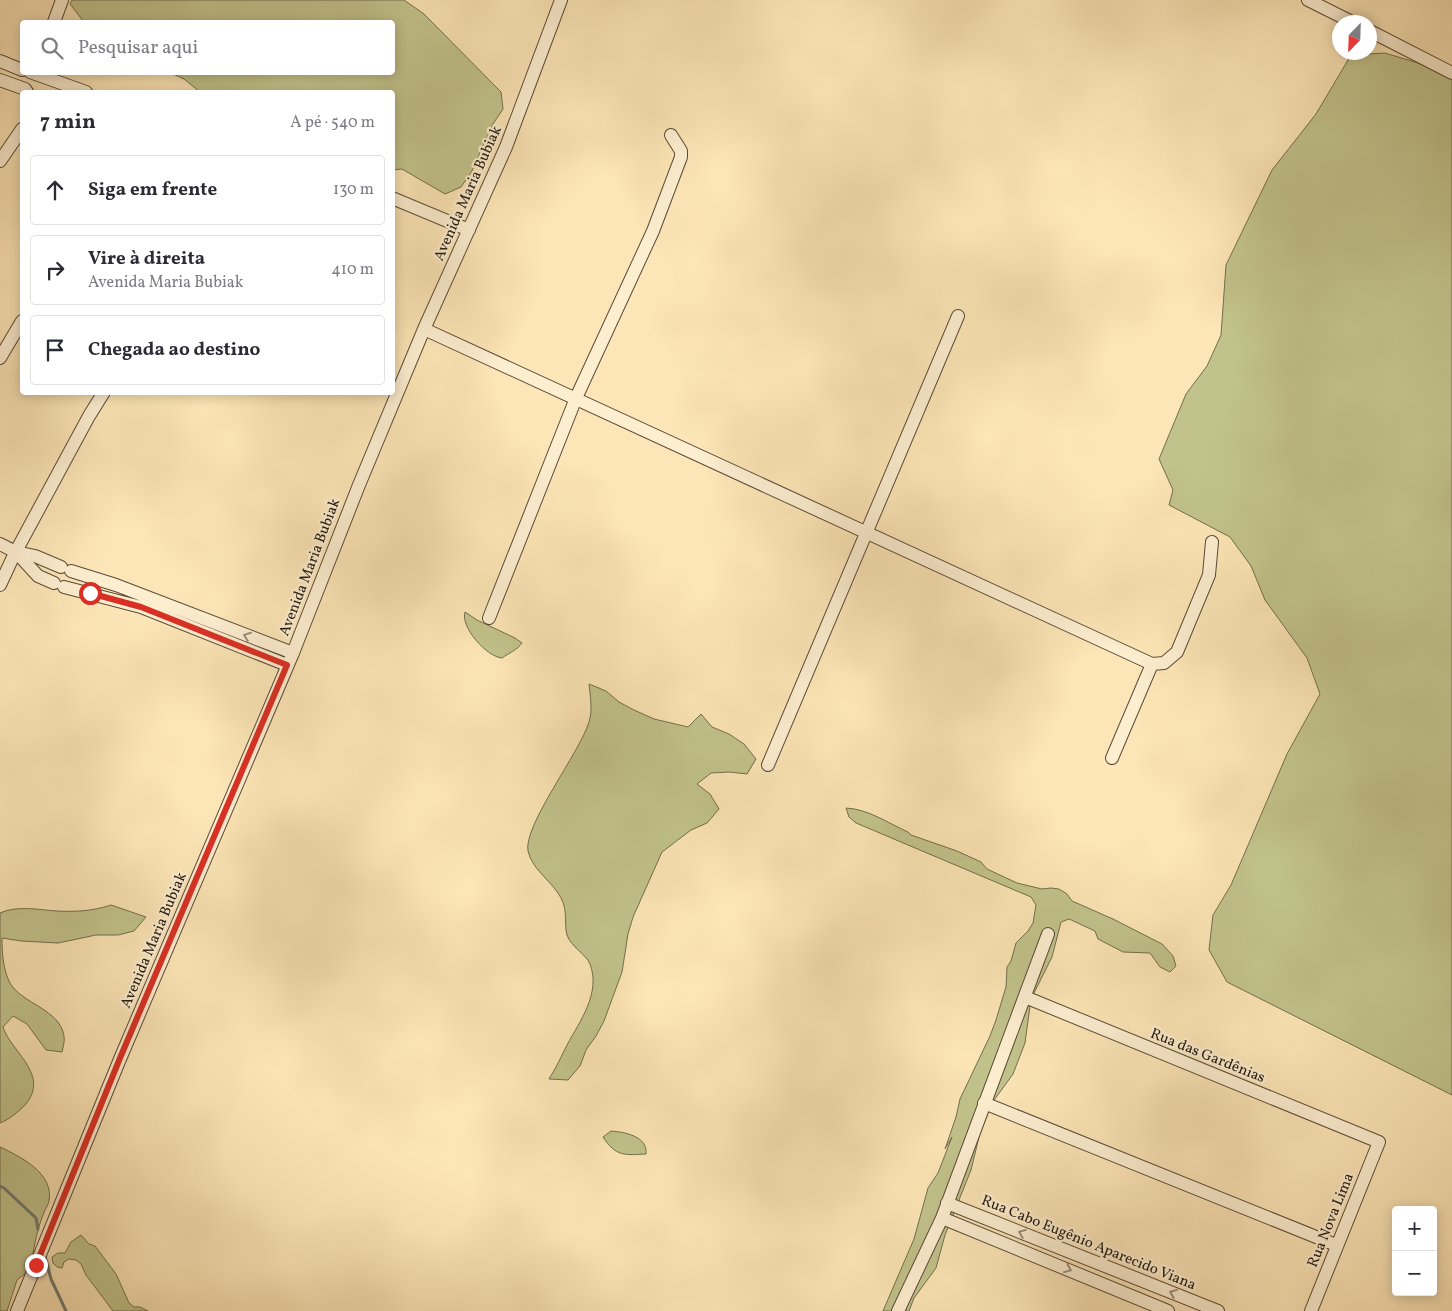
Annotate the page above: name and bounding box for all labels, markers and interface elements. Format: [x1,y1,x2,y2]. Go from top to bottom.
north arrow [1332,15,1377,60]
search box [20,20,395,75]
icon: search [38,34,66,62]
text: Pesquisar aqui [78,35,198,61]
text: 7 min [40,108,96,137]
text: A pé · 540 m [290,112,375,134]
street label: Avenida Maria Bubiak [429,123,508,264]
icon: ahead [41,176,69,204]
text: Siga em frente [88,177,217,203]
text: 130 m [333,179,374,201]
text: Vire à direita [88,246,205,272]
icon: right [41,256,69,284]
text: 410 m [331,259,374,281]
text: Avenida Maria Bubiak [88,272,244,294]
icon: arrive [41,336,69,364]
text: Chegada ao destino [88,337,260,363]
street label: Avenida Maria Bubiak [274,496,346,639]
route start [79,582,102,605]
one-way arrow [243,632,252,642]
street label: Avenida Maria Bubiak [116,869,193,1012]
street label: Rua das Gardênias [1147,1024,1268,1089]
street label: Rua Nova Lima [1303,1170,1360,1271]
street label: Rua Cabo Eugênio Aparecido Viana [978,1191,1199,1296]
map controls [1392,1206,1437,1296]
button: + [1392,1206,1437,1251]
one-way arrow [1018,1228,1027,1239]
button: − [1392,1251,1437,1296]
route end [25,1254,48,1277]
one-way arrow [1063,1264,1071,1274]
one-way arrow [1169,1289,1178,1299]

